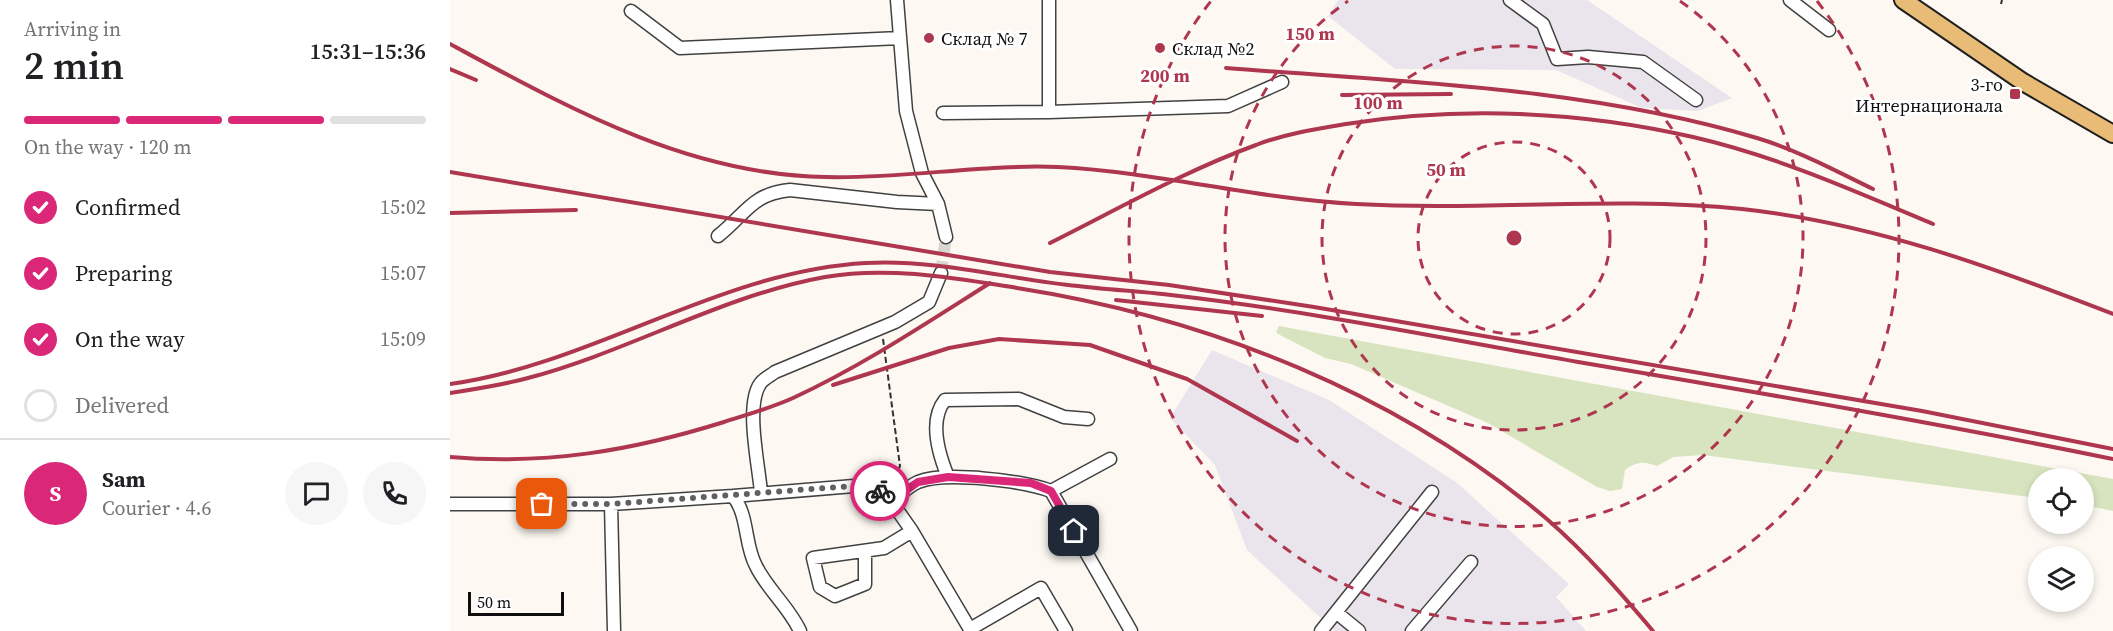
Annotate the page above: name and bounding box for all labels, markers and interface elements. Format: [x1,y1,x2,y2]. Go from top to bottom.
text: Arriving in [24,15,121,43]
text: 150 m [1285,21,1335,46]
place label: Склад № 7 [941,26,1028,51]
marker: Склад № 7 [922,31,936,45]
text: 15:31–15:36 [310,36,426,66]
place label: Склад №2 [1172,36,1254,61]
text: 2 min [24,39,124,92]
marker: Склад №2 [1153,41,1167,55]
text: 200 m [1140,63,1190,88]
place label: 3-го Интернационала [1855,72,2004,118]
marker: 3-го Интернационала [2008,87,2022,101]
text: 100 m [1353,90,1403,115]
text: On the way · 120 m [24,133,191,161]
text: 50 m [1426,157,1466,182]
icon: check [24,191,57,224]
text: Confirmed [75,192,180,222]
text: 15:02 [380,193,426,221]
centre of rings [1504,228,1524,248]
icon: check [24,257,57,290]
text: Preparing [75,258,172,288]
text: 15:07 [380,259,426,287]
icon: check [24,323,57,356]
text: On the way [75,324,184,354]
text: 15:09 [380,325,426,353]
text: Delivered [75,390,169,420]
courier [850,461,910,521]
button: chat [285,462,348,525]
button: phone [363,462,426,525]
text: Sam [102,464,146,494]
map controls [2028,468,2094,612]
button: locate [2028,468,2094,534]
icon: bike [864,475,897,508]
text: S [50,478,61,508]
pin [516,478,567,529]
icon: bag [525,487,558,520]
text: Courier · 4.6 [102,494,211,522]
pin [1048,505,1099,556]
icon: home [1057,514,1090,547]
button: layers [2028,546,2094,612]
scale bar [468,589,564,616]
text: 50 m [477,591,511,613]

